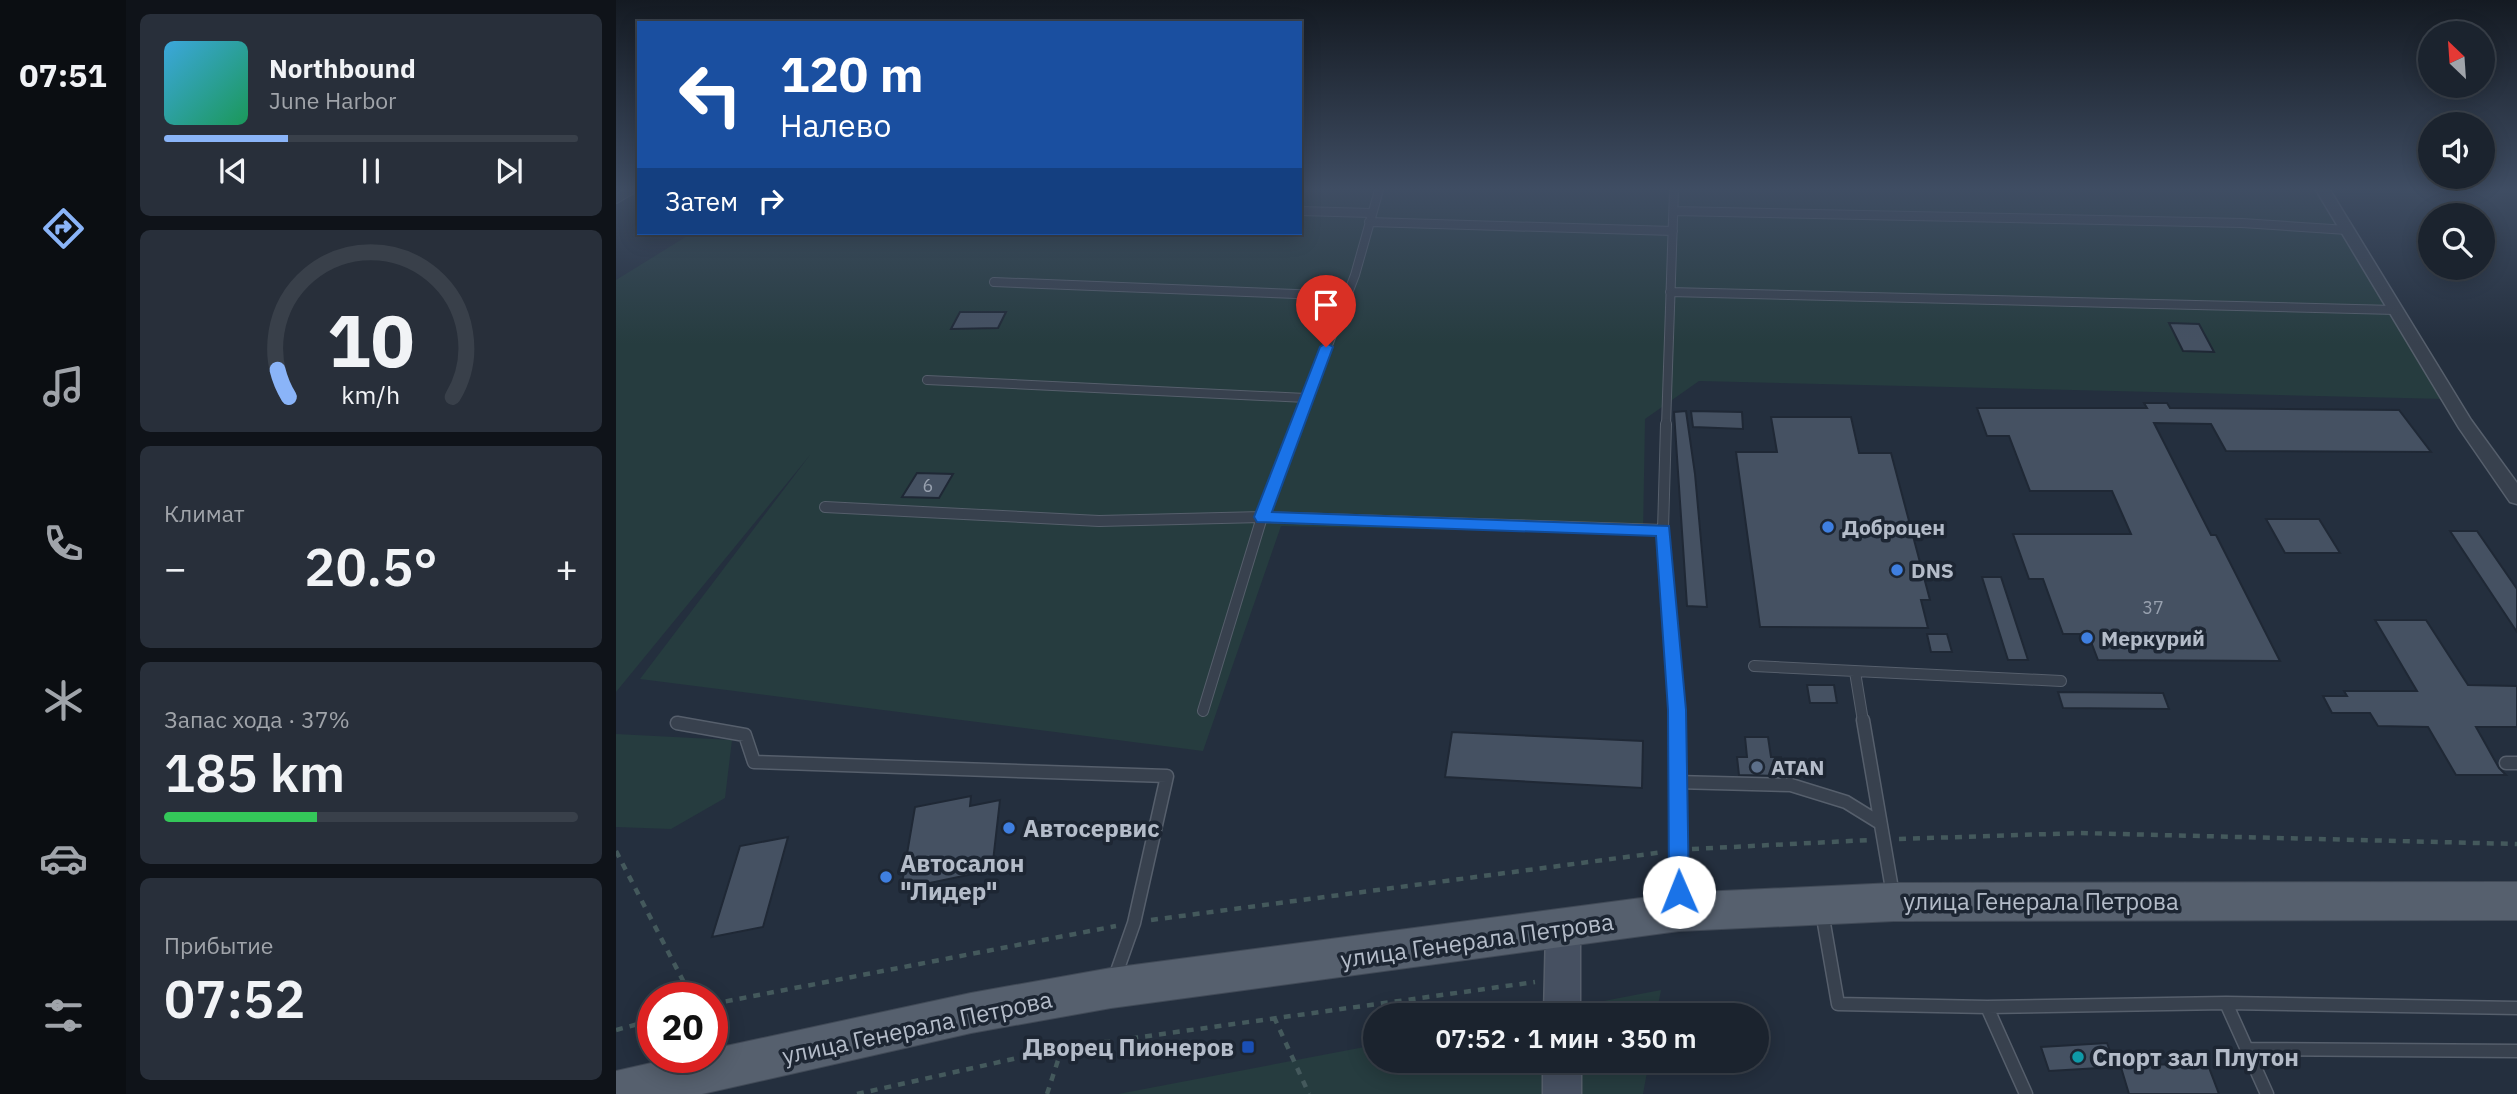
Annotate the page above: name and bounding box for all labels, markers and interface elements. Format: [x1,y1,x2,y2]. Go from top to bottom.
north arrow [2418,21,2496,98]
map controls [2418,21,2495,280]
text: 120 m [780,42,924,105]
icon: left [665,49,756,140]
text: Northbound [269,51,416,85]
text: 07:51 [19,54,107,96]
text: June Harbor [269,85,397,115]
text: Налево [780,104,891,146]
button: sound [2418,112,2495,189]
icon: previous [214,152,252,190]
icon: pause [352,152,390,190]
icon: next [490,152,528,190]
icon: right [752,182,790,220]
text: Затем [665,184,738,218]
button: search [2418,203,2495,280]
icon: directions [39,204,88,253]
pin [1296,275,1356,347]
icon: arrive [1307,286,1345,324]
text: 10 [327,292,415,387]
icon: music [39,362,88,411]
text: km/h [342,378,400,411]
house number: 6 [923,474,933,497]
text: Климат [164,498,245,528]
place label: Доброцен [1842,513,1945,541]
icon: phone [39,519,88,568]
marker: Доброцен [1820,519,1836,535]
text: 20.5° [304,533,438,600]
text: − [164,543,187,592]
text: + [555,543,578,592]
place label: DNS [1911,556,1954,584]
marker: DNS [1889,562,1905,578]
house number: 37 [2142,596,2164,619]
place label: Меркурий [2101,624,2205,652]
marker: Меркурий [2079,630,2095,646]
icon: climate [39,676,88,725]
text: Запас хода · 37% [164,704,350,734]
text: 185 km [164,739,345,806]
place label: ATAN [1771,753,1825,781]
marker: ATAN [1749,759,1765,775]
place label: Автосервис [1023,812,1160,844]
marker: Автосервис [1001,820,1017,836]
icon: car [39,834,88,883]
place label: Автосалон "Лидер" [900,847,1024,907]
position arrow [1642,855,1716,929]
marker: Автосалон "Лидер" [878,869,894,885]
street label: улица Генерала Петрова [1903,885,2179,917]
street label: улица Генерала Петрова [1338,905,1616,975]
text: Прибытие [164,930,273,960]
text: 07:52 [164,965,305,1032]
speed limit sign: 20 [637,982,728,1073]
street label: улица Генерала Петрова [779,983,1055,1071]
icon: filters [39,991,88,1040]
text: 07:52 · 1 мин · 350 m [1435,1021,1697,1055]
place label: Дворец Пионеров [1023,1031,1234,1063]
marker: Дворец Пионеров [1240,1039,1256,1055]
place label: Спорт зал Плутон [2092,1041,2299,1073]
marker: Спорт зал Плутон [2070,1049,2086,1065]

